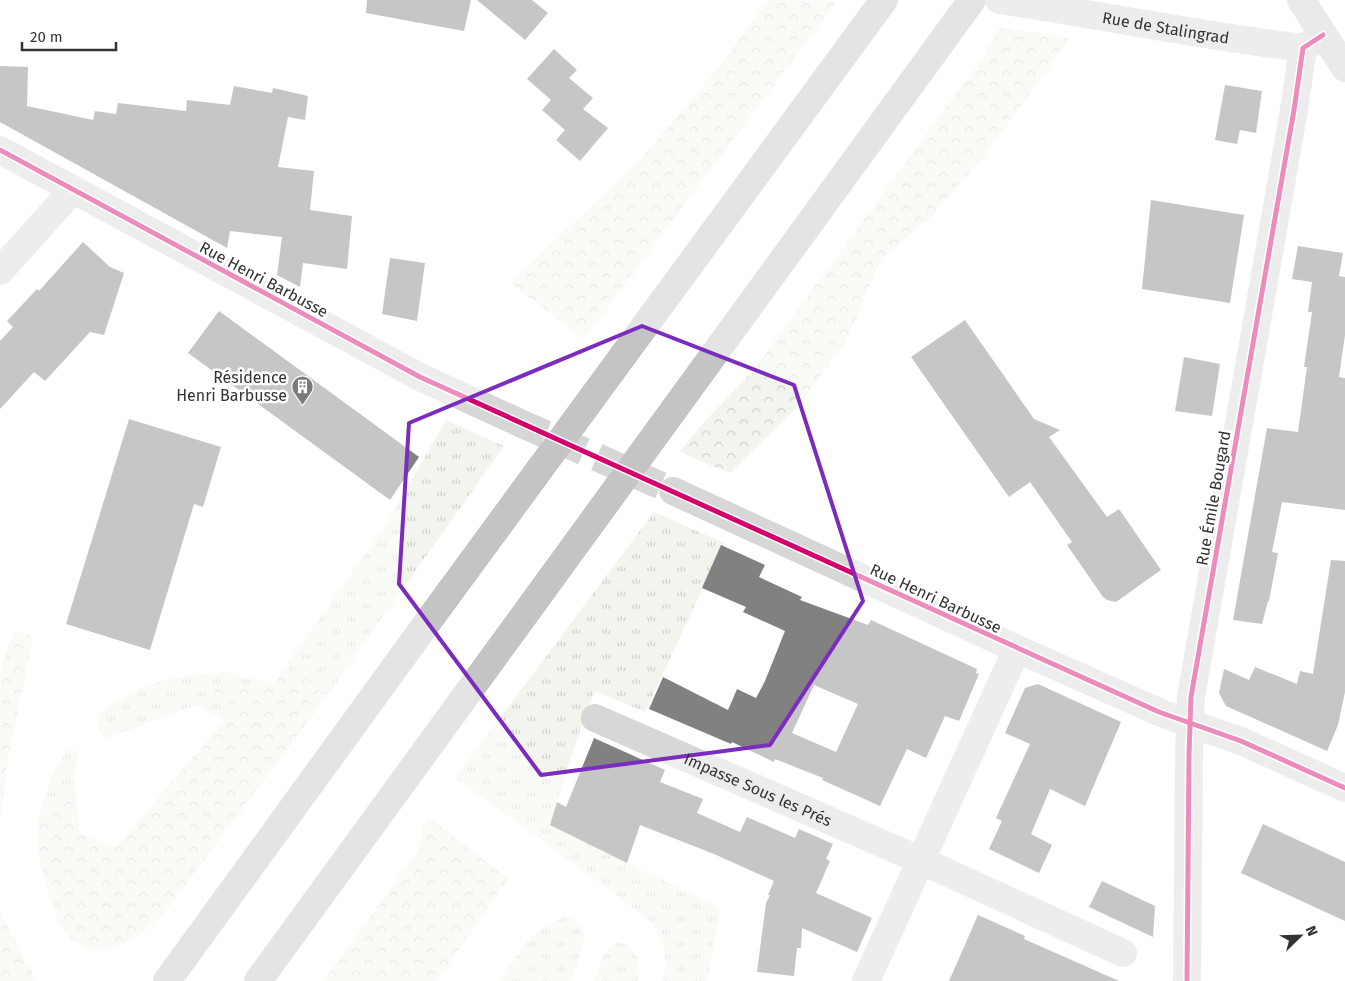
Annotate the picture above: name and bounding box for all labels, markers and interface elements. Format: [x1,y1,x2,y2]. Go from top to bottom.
street label: Rue de Stalingrad [1101,8,1230,48]
scale bar [22,20,116,52]
text: 20 m [30,28,63,46]
street label: Rue Henri Barbusse [196,238,331,321]
place label: Résidence Henri Barbusse [176,368,287,405]
building icon: Résidence Henri Barbusse [291,374,315,405]
street label: Rue Émile Bougard [1191,429,1235,567]
street label: Rue Henri Barbusse [867,560,1005,637]
street label: Impasse Sous les Prés [681,749,835,830]
north arrow [1275,911,1325,961]
text: N [1302,924,1321,939]

